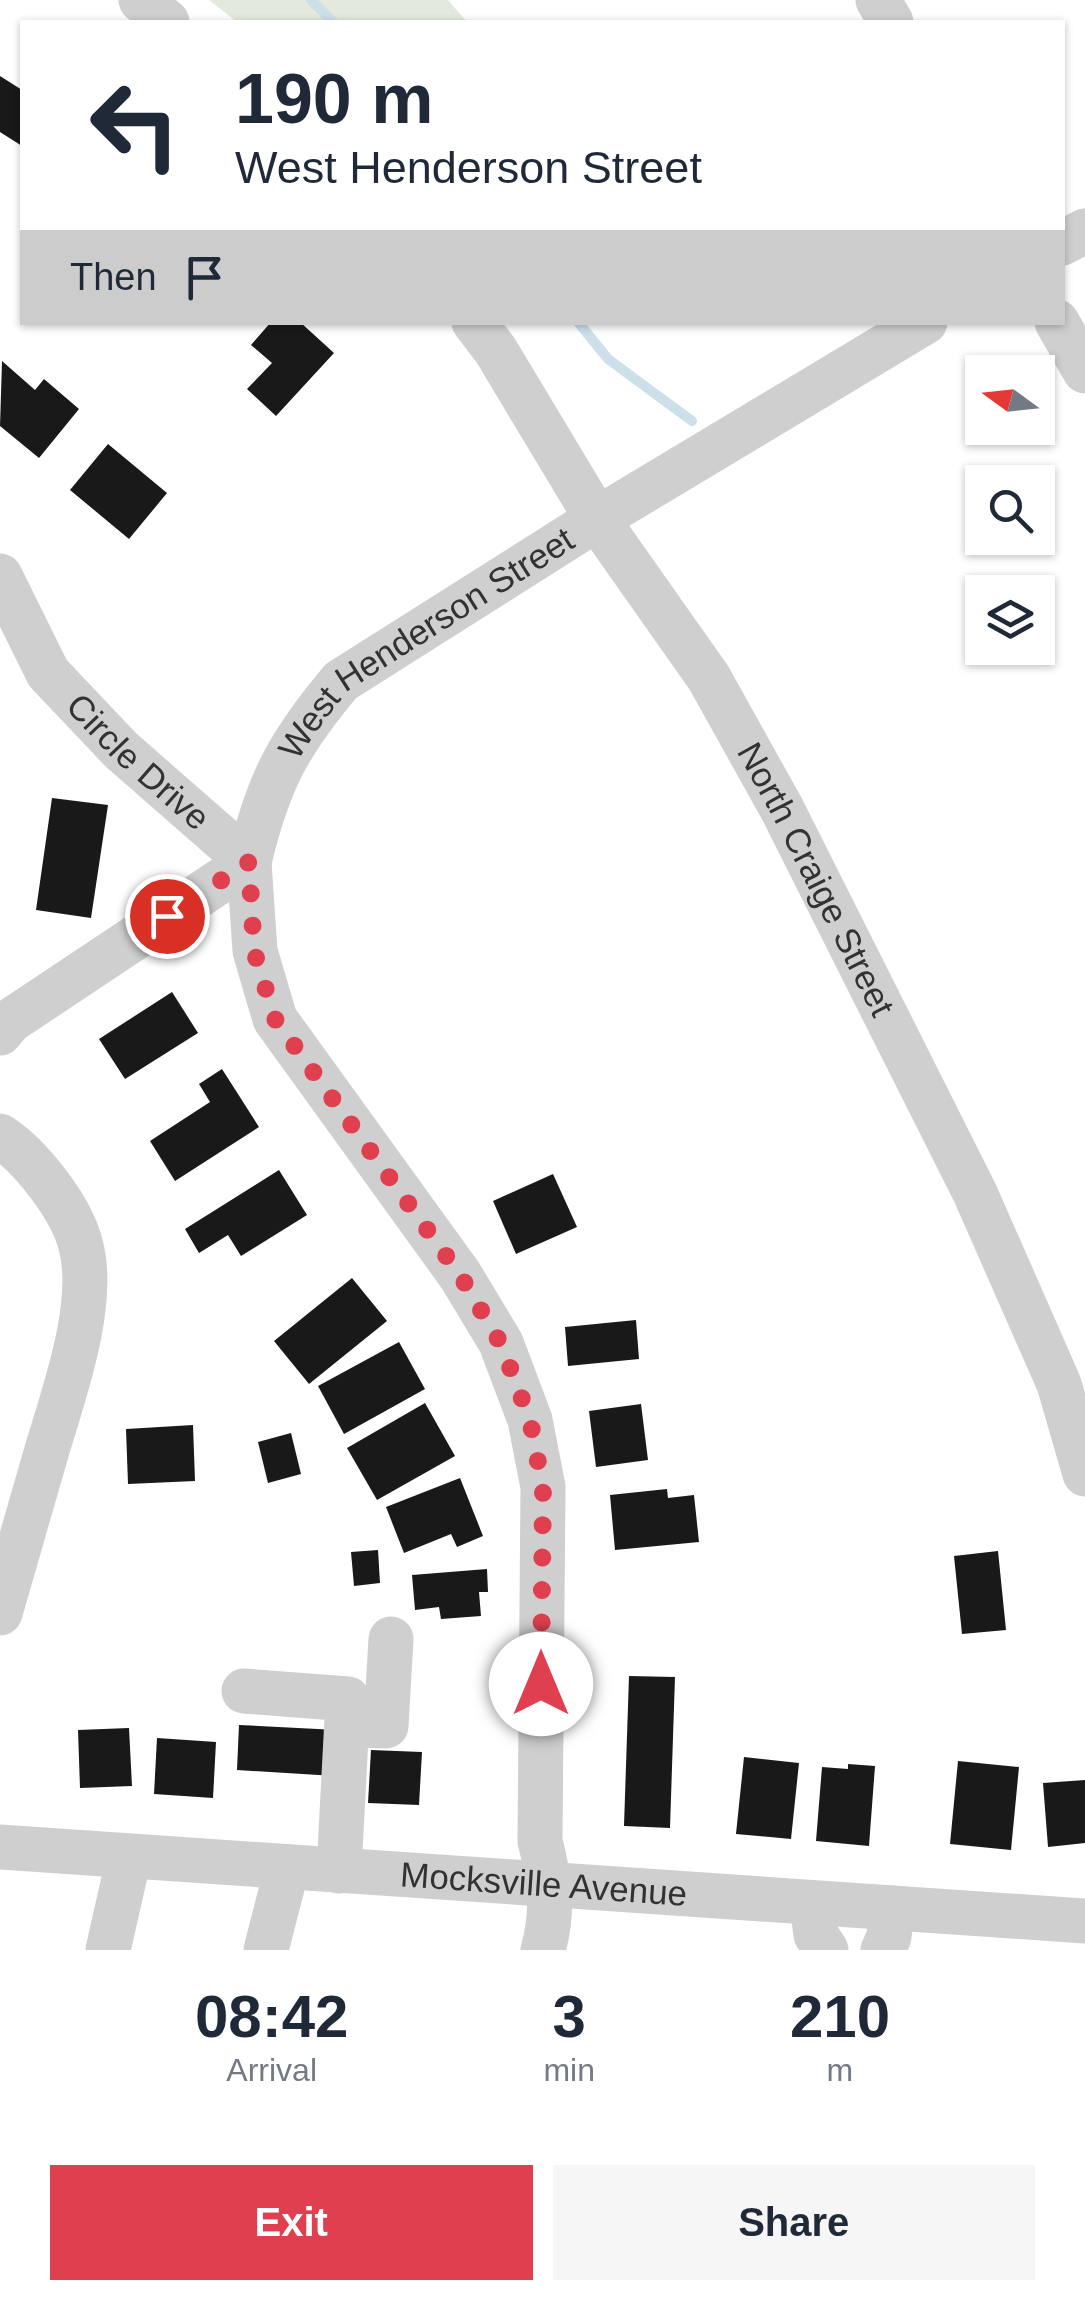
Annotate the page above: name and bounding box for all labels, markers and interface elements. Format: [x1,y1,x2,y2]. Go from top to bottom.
icon: left [70,60,200,190]
text: 190 m [235,60,433,138]
text: West Henderson Street [235,142,702,193]
icon: arrive [177,250,232,305]
text: Then [70,256,157,298]
north arrow [965,355,1055,445]
map controls [965,355,1055,665]
button: search [965,465,1055,555]
street label: West Henderson Street [270,519,581,765]
button: layers [965,575,1055,665]
street label: Circle Drive [59,686,218,837]
street label: North Craige Street [730,736,903,1022]
pin [125,874,210,959]
icon: arrive [140,889,195,944]
position arrow [489,1632,593,1736]
street label: Mocksville Avenue [399,1854,688,1913]
text: 08:42 [195,1983,348,2050]
text: 3 [552,1983,586,2050]
text: 210 [790,1983,890,2050]
text: Arrival [226,2052,317,2088]
text: min [543,2052,595,2088]
text: m [827,2052,853,2088]
button: Exit [50,2165,533,2280]
button: Share [553,2165,1035,2280]

